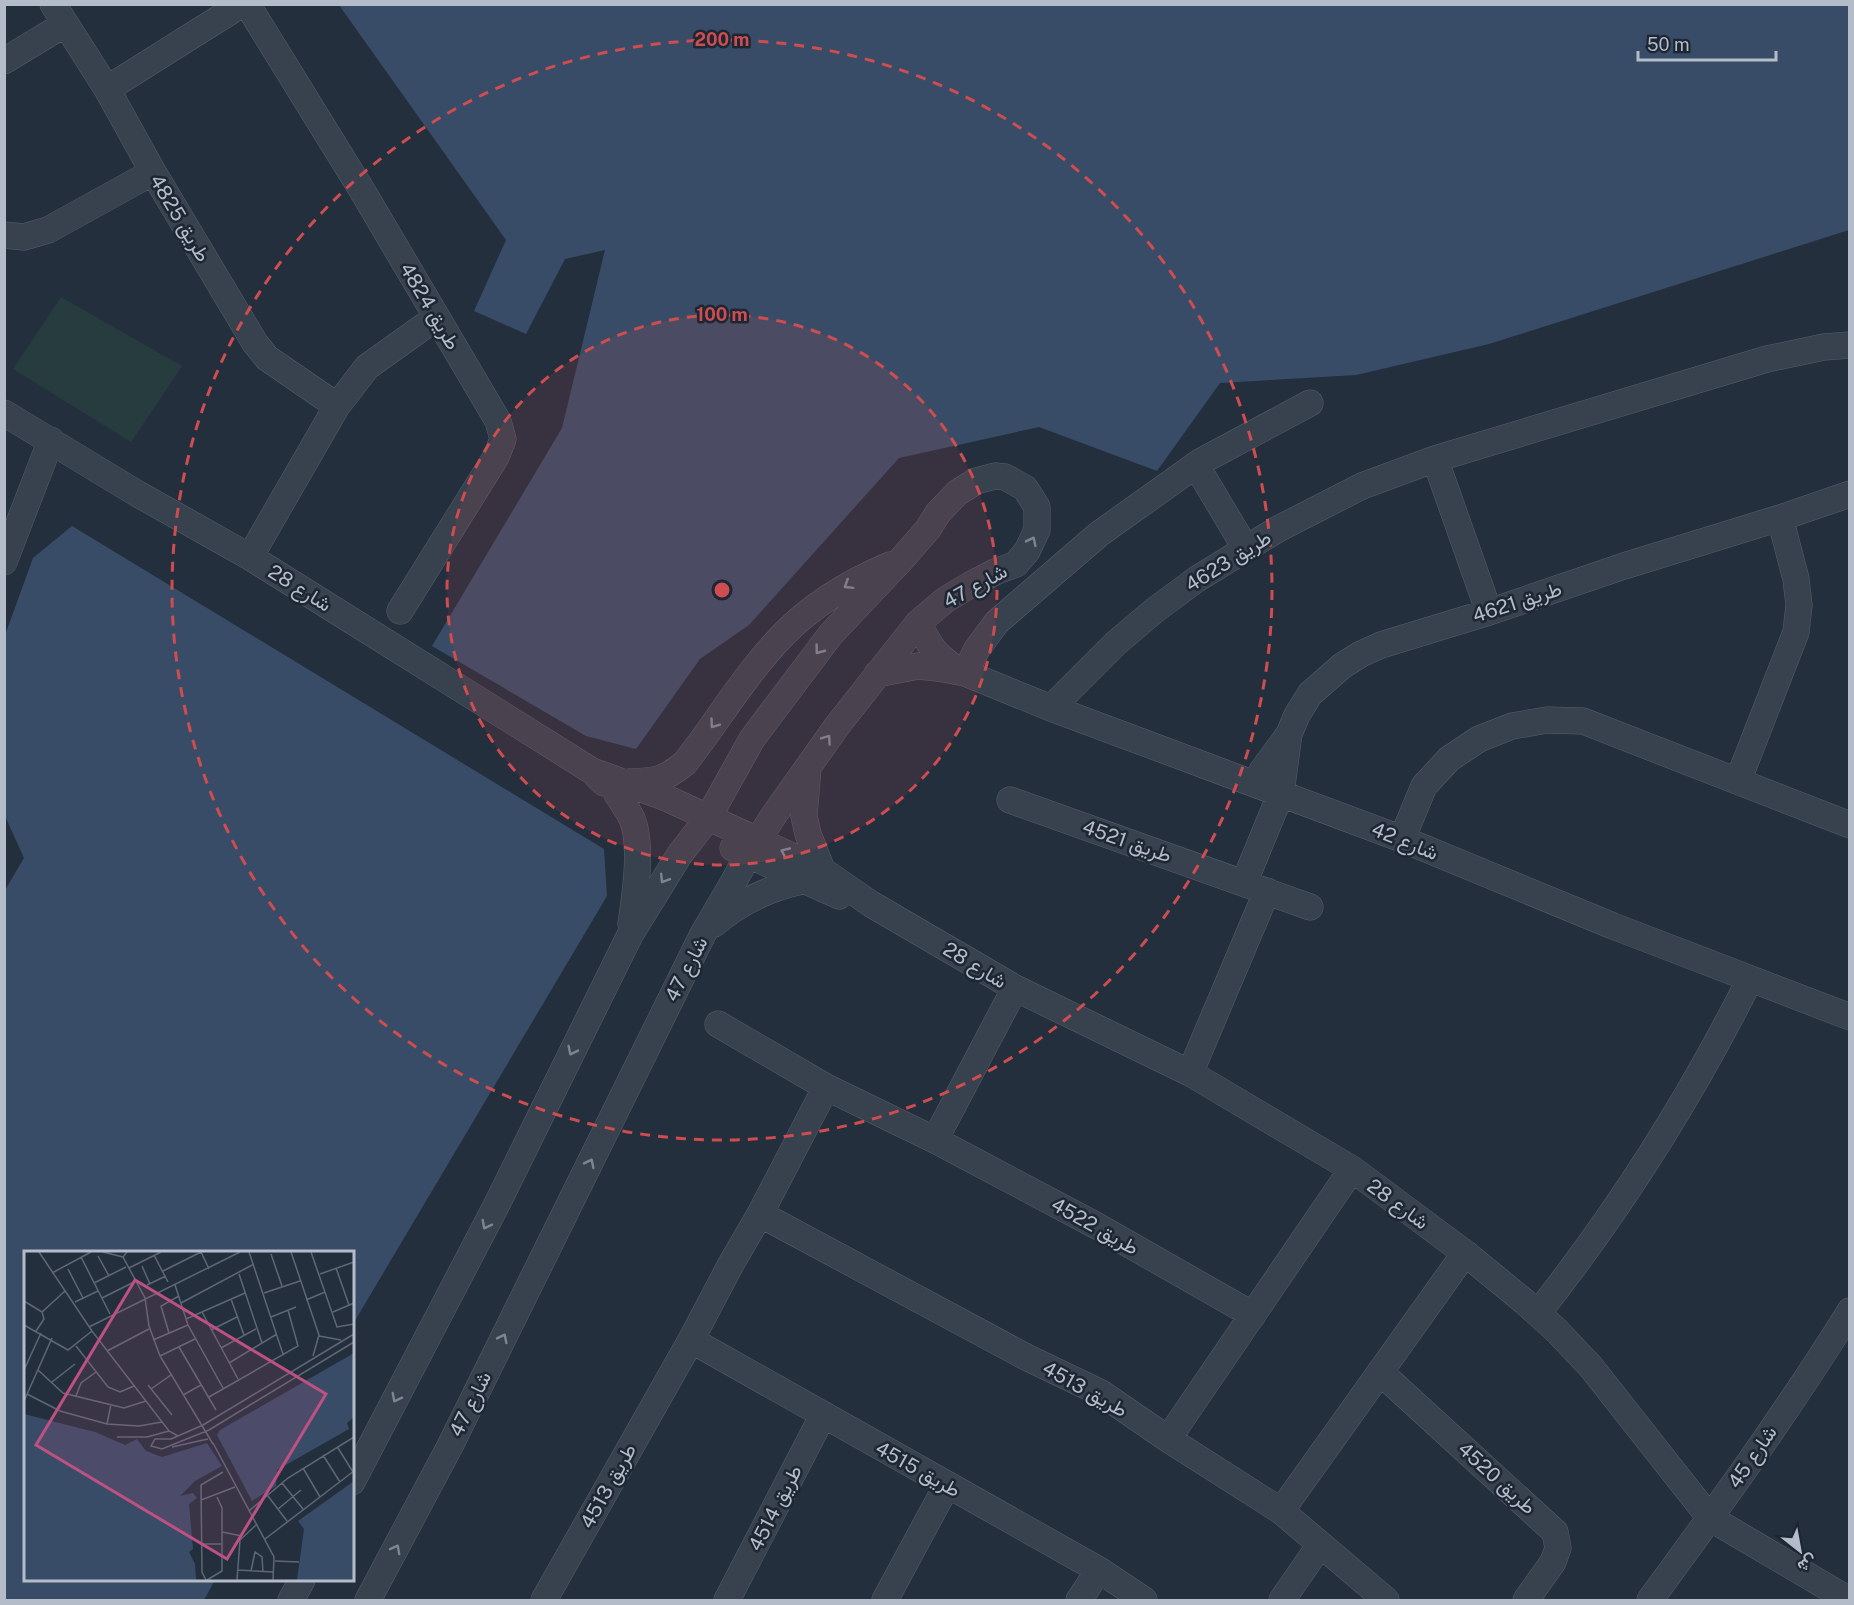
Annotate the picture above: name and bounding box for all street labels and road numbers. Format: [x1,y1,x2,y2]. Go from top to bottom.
street label: طريق 4825 [144,170,215,266]
street label: طريق 4824 [394,258,465,354]
street label: طريق 4623 [1181,525,1276,598]
street label: شارع 28 [263,559,336,618]
street label: شارع 47 [939,559,1012,615]
street label: طريق 4621 [1469,576,1565,629]
street label: طريق 4521 [1079,815,1175,868]
street label: شارع 42 [1367,817,1442,867]
street label: شارع 47 [659,933,714,1006]
street label: شارع 28 [938,937,1011,995]
street label: شارع 28 [1361,1174,1433,1236]
street label: طريق 4522 [1047,1192,1143,1261]
street label: طريق 4513 [1038,1356,1132,1423]
street label: شارع 47 [444,1367,498,1441]
street label: شارع 45 [1722,1421,1783,1494]
street label: طريق 4515 [871,1436,965,1503]
street label: طريق 4520 [1452,1437,1541,1520]
street label: طريق 4513 [575,1439,642,1533]
street label: طريق 4514 [743,1461,808,1555]

